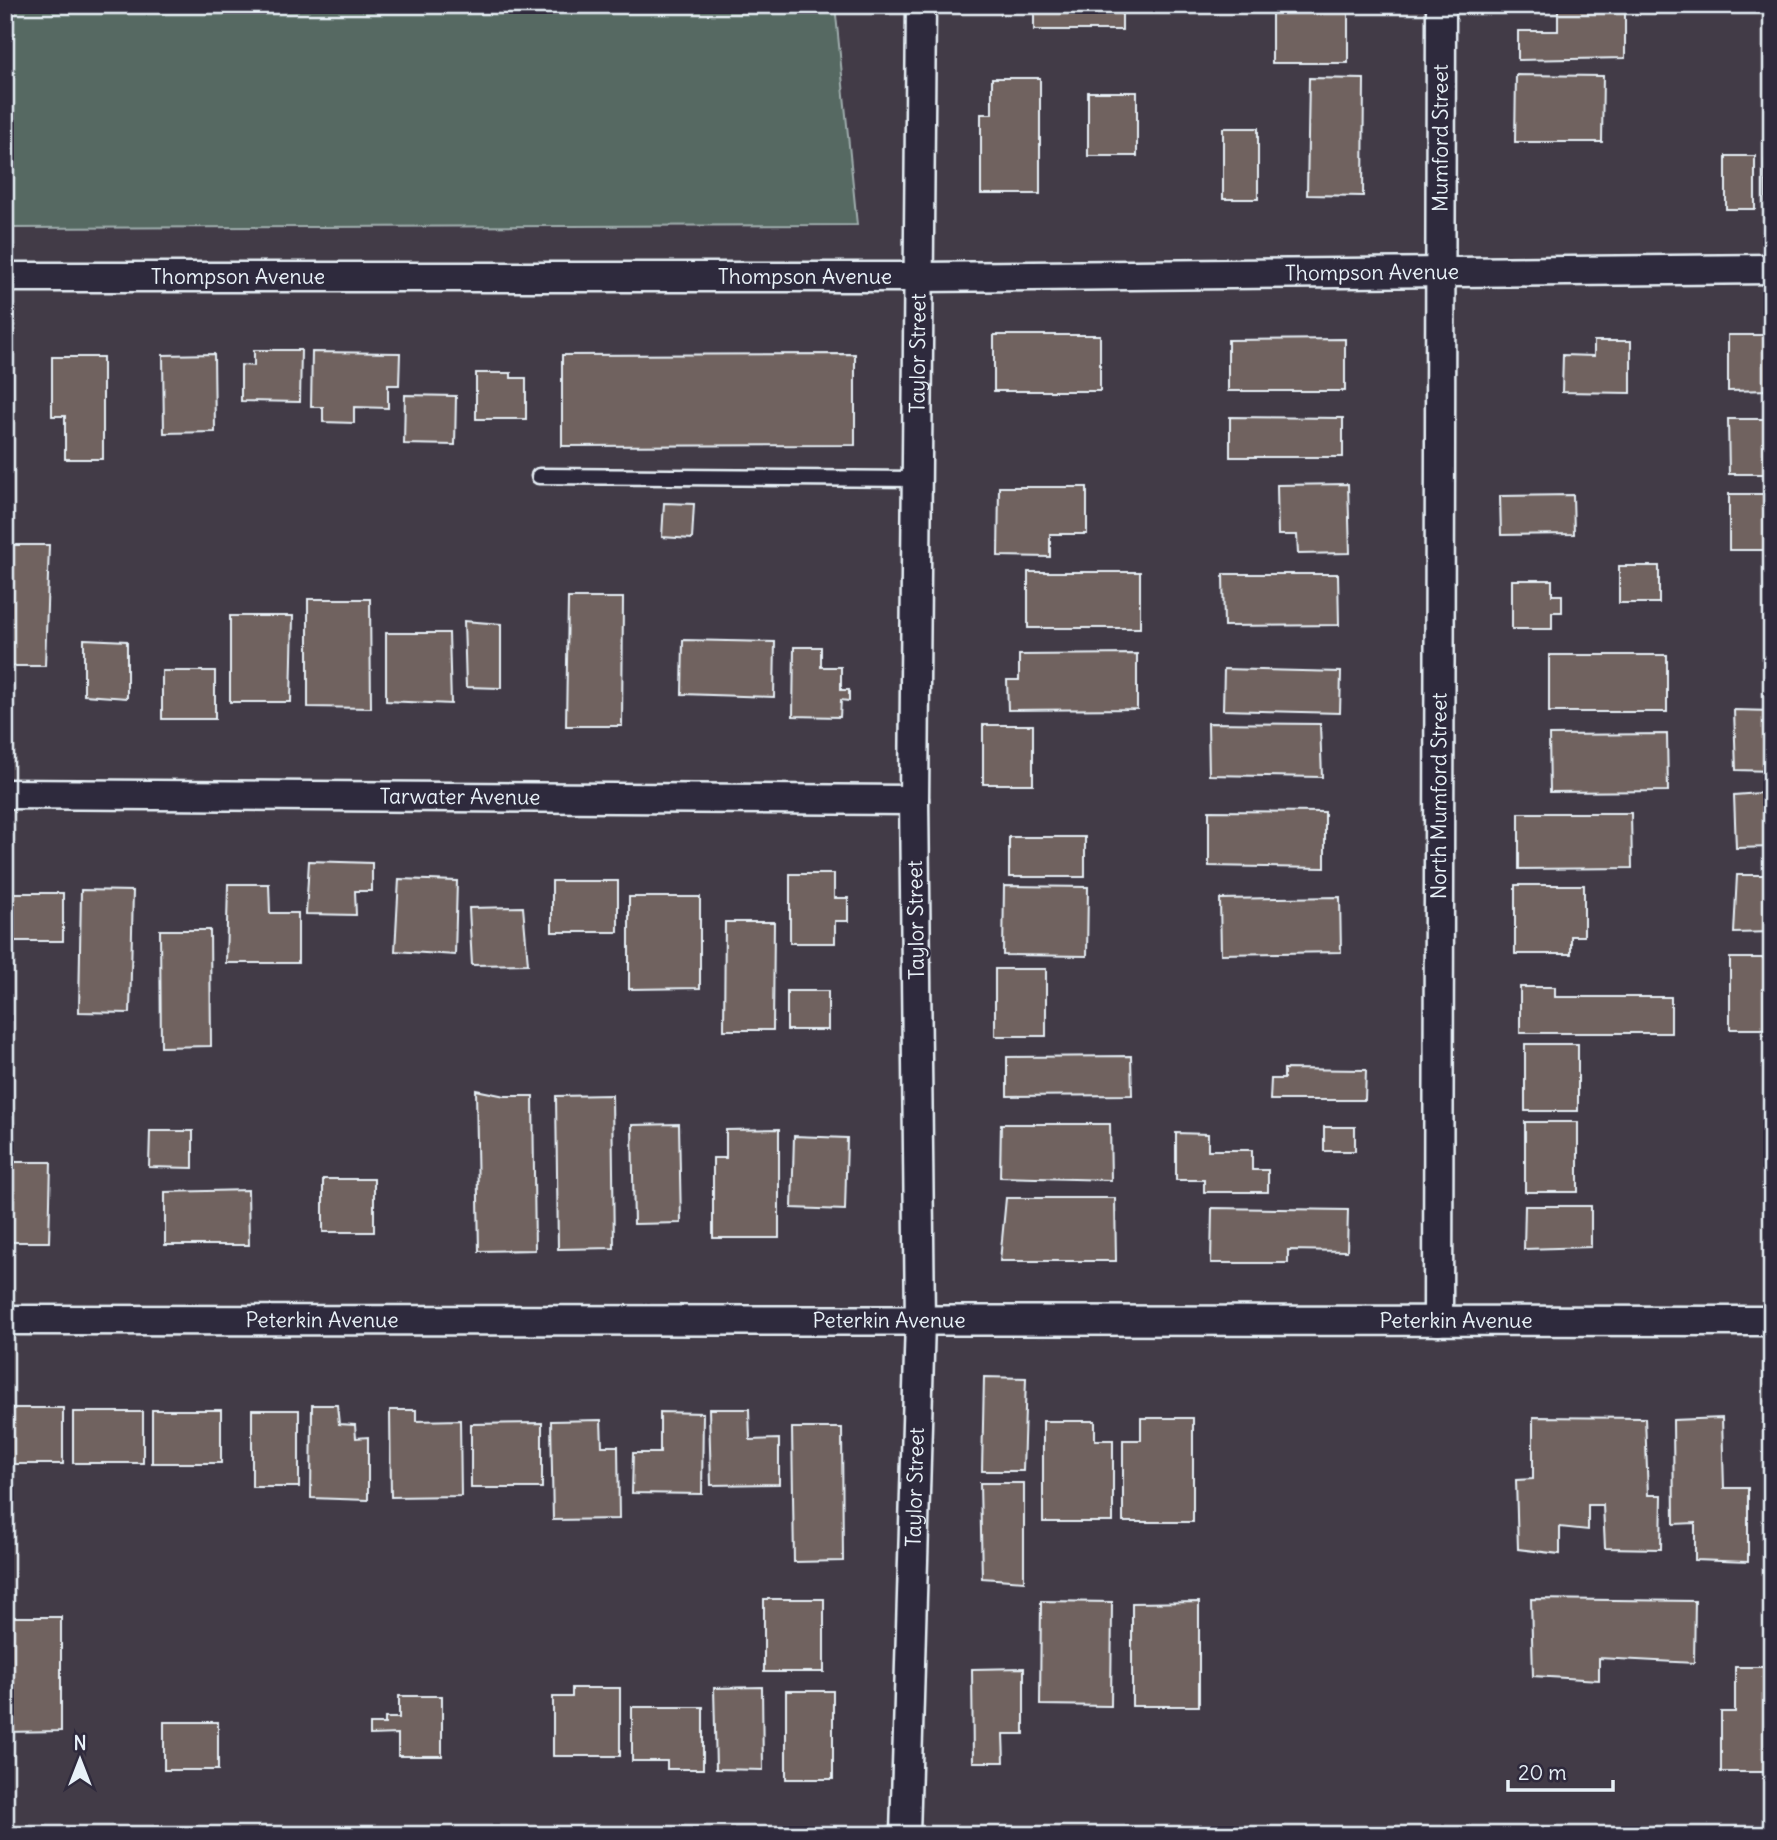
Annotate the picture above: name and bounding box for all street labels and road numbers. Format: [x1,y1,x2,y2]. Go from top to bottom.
street label: Mumford Street [1427,64,1454,212]
street label: Thompson Avenue [1285,258,1459,287]
street label: Thompson Avenue [151,263,325,290]
street label: Thompson Avenue [718,263,892,290]
street label: Taylor Street [903,293,931,413]
street label: North Mumford Street [1425,693,1452,899]
street label: Tarwater Avenue [379,782,541,811]
street label: Taylor Street [901,860,930,980]
street label: Peterkin Avenue [246,1306,398,1333]
street label: Peterkin Avenue [813,1306,965,1334]
street label: Peterkin Avenue [1380,1307,1532,1334]
street label: Taylor Street [899,1427,930,1547]

